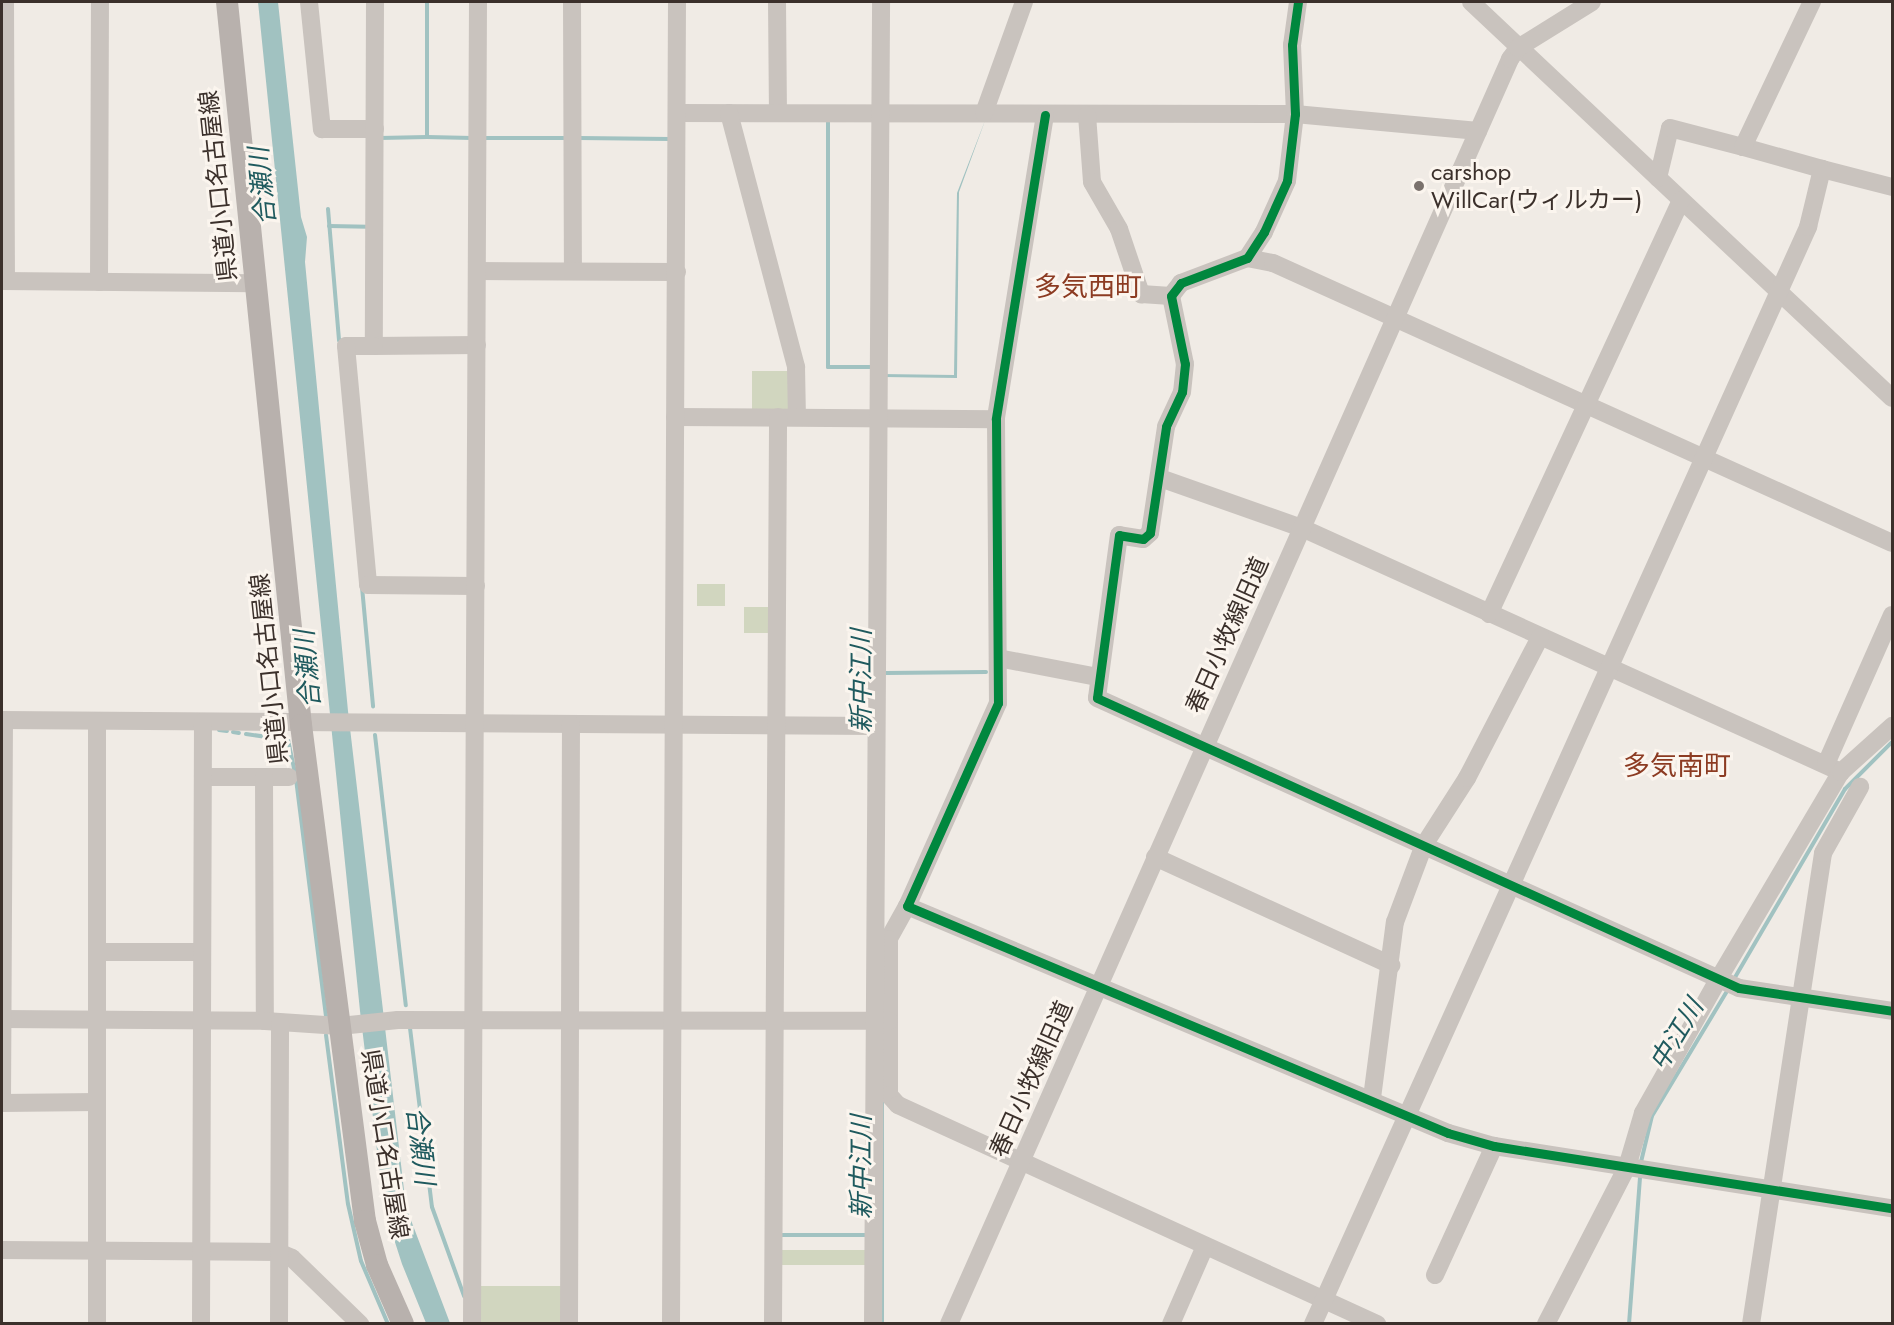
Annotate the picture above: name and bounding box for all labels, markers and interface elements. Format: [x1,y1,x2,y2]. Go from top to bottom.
street label: 県道小口名古屋線 [194,89,242,283]
water label: 合瀬川 [243,146,283,226]
place label: carshop WillCar(ウィルカー) [1431,158,1643,214]
marker: carshop WillCar(ウィルカー) [1412,179,1426,193]
district label: 多気西町 [1034,271,1142,303]
street label: 春日小牧線旧道 [1180,552,1274,718]
street label: 県道小口名古屋線 [245,572,293,766]
water label: 合瀬川 [289,629,327,709]
water label: 新中江川 [846,629,878,733]
district label: 多気南町 [1623,750,1731,782]
water label: 中江川 [1644,994,1710,1076]
street label: 春日小牧線旧道 [984,996,1078,1162]
street label: 県道小口名古屋線 [356,1047,414,1241]
water label: 合瀬川 [400,1105,440,1187]
water label: 新中江川 [846,1115,878,1219]

